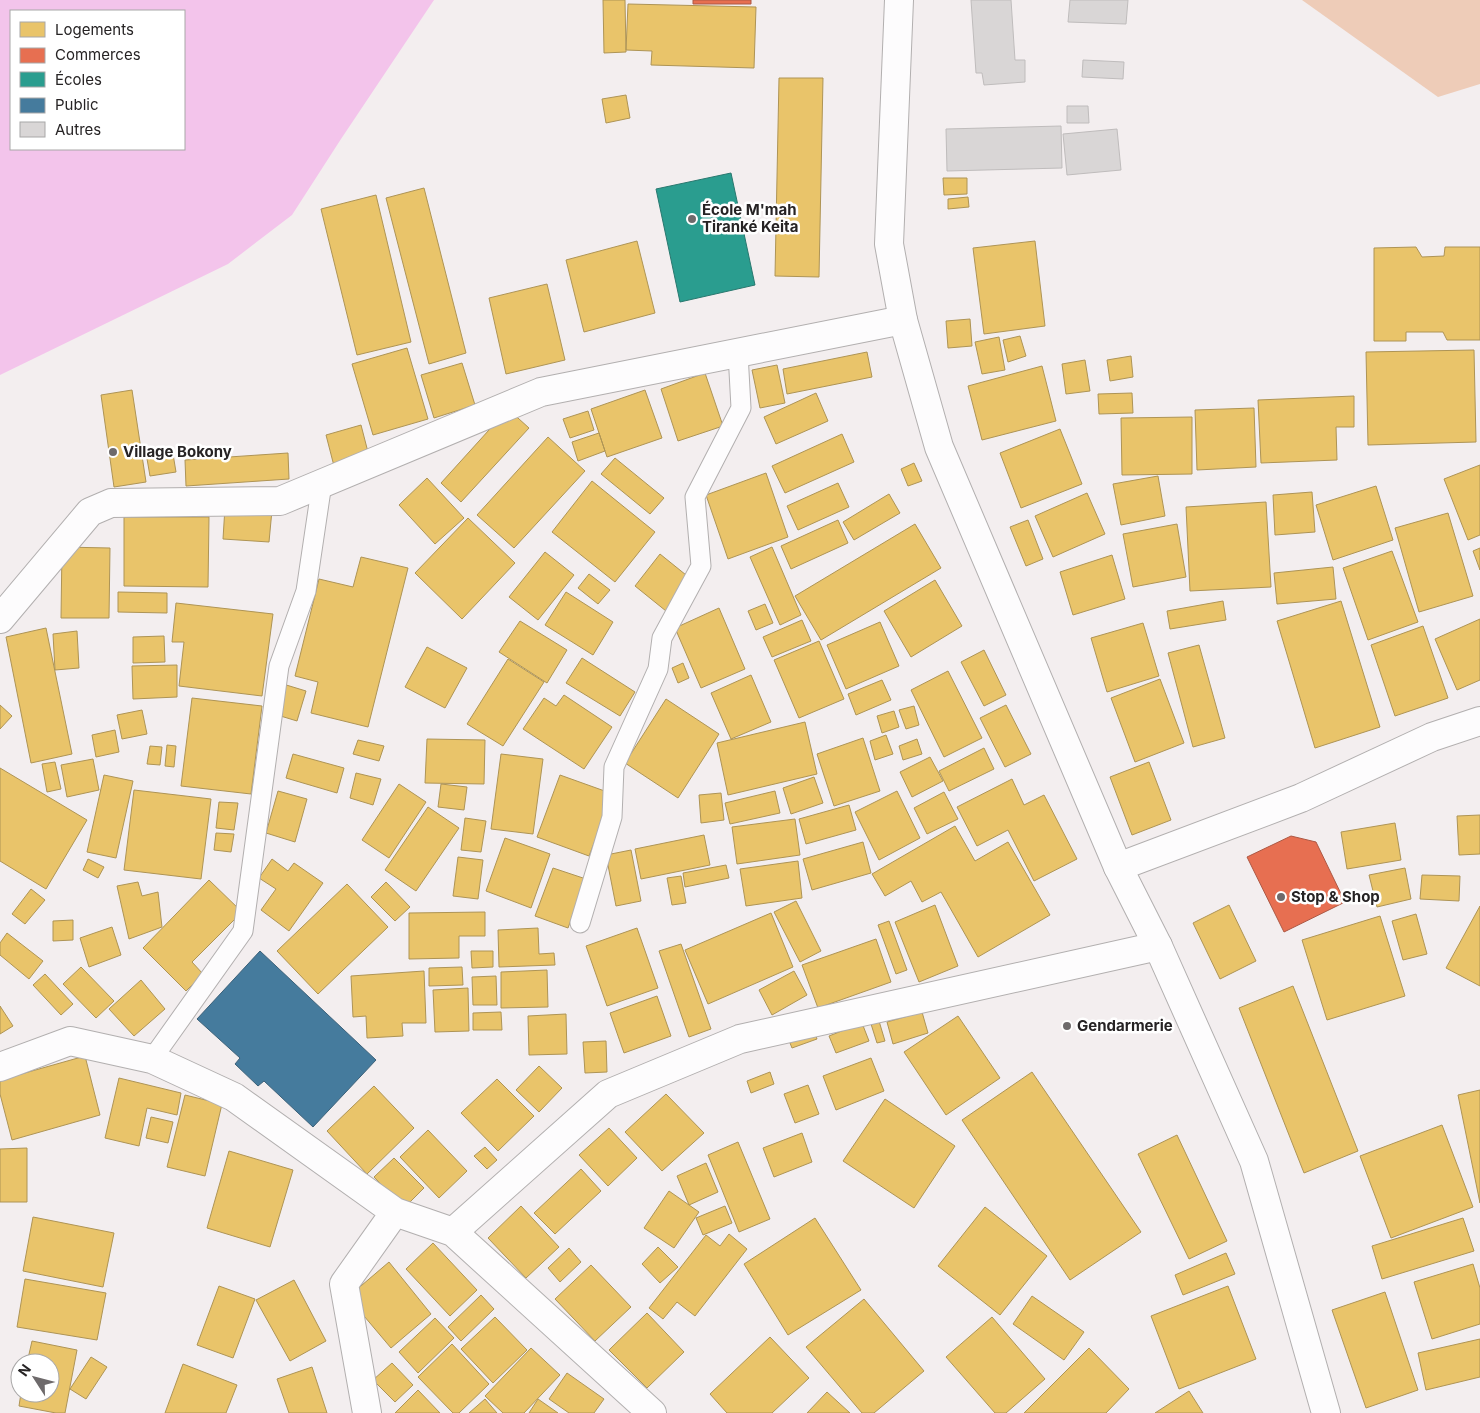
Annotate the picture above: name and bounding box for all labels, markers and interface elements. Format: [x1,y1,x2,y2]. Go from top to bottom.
legend [10,10,185,150]
text: Logements [55,20,134,39]
text: Commerces [55,45,141,64]
text: Écoles [55,70,102,89]
text: Public [55,95,98,114]
text: Autres [55,120,101,139]
place label: École M'mah Tiranké Keita [702,200,798,236]
marker: École M'mah Tiranké Keita [686,213,698,225]
place label: Village Bokony [123,442,232,461]
marker: Village Bokony [107,446,119,458]
place label: Stop & Shop [1291,887,1380,906]
marker: Stop & Shop [1275,891,1287,903]
place label: Gendarmerie [1077,1016,1173,1035]
marker: Gendarmerie [1061,1020,1073,1032]
north arrow [10,1353,60,1403]
text: N [14,1361,34,1379]

